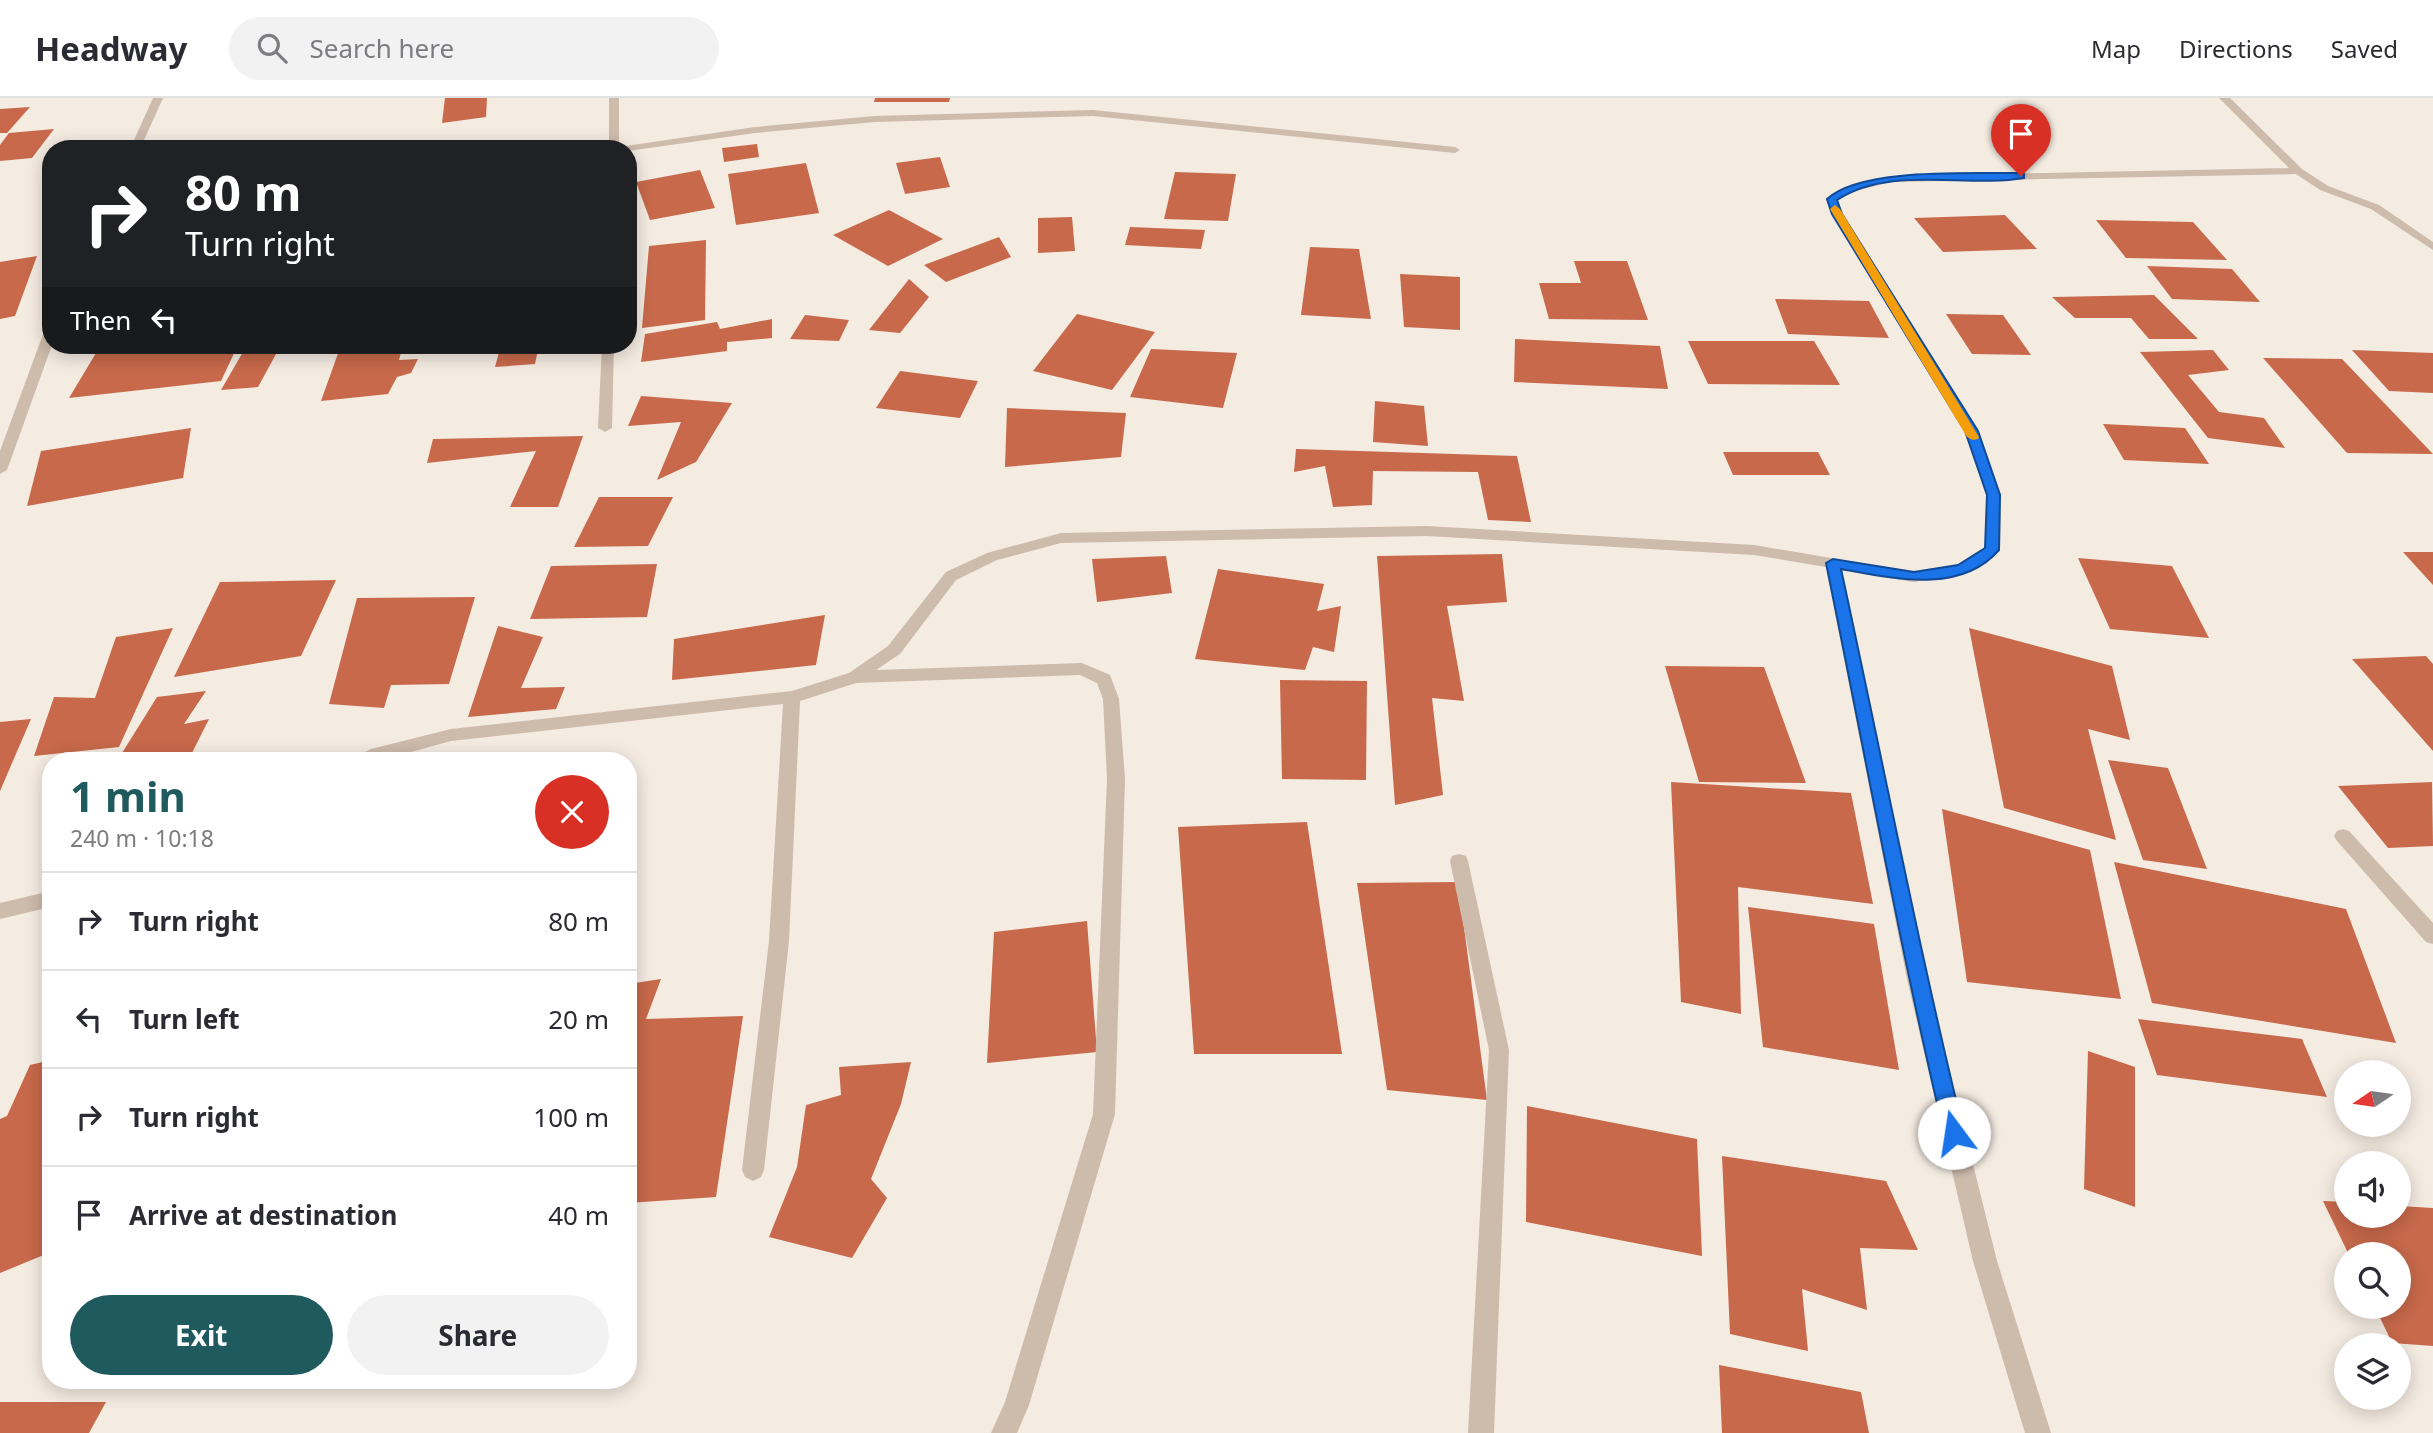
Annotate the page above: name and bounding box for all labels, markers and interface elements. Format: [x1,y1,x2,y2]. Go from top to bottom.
search box [229,17,719,80]
text: Headway [35,26,187,71]
icon: search [253,29,291,67]
text: Search here [309,30,454,66]
text: Map [2091,32,2141,65]
text: Directions [2179,32,2293,65]
text: Saved [2331,32,2398,65]
pin [1991,104,2051,176]
icon: arrive [2002,115,2040,153]
text: 80 m [185,159,302,225]
icon: right [70,168,161,259]
text: Turn right [185,222,335,265]
icon: left [145,301,183,339]
text: Then [70,302,131,338]
text: 1 min [70,767,186,824]
button: close [535,775,609,849]
text: 240 m · 10:18 [70,822,214,854]
icon: right [70,902,108,940]
text: Turn right [129,903,259,939]
text: 80 m [548,903,609,939]
icon: left [70,1000,108,1038]
text: Turn left [129,1001,240,1037]
text: 20 m [548,1001,609,1037]
north arrow [2334,1060,2412,1138]
map controls [2334,1060,2411,1410]
position arrow [1917,1096,1991,1170]
icon: right [70,1098,108,1136]
text: Turn right [129,1099,259,1135]
text: 100 m [533,1099,609,1135]
button: sound [2334,1151,2411,1228]
icon: arrive [70,1196,108,1234]
text: Arrive at destination [129,1197,398,1233]
text: 40 m [548,1197,609,1233]
button: search [2334,1242,2411,1319]
button: Exit [70,1295,333,1375]
button: Share [347,1295,609,1375]
button: layers [2334,1333,2411,1410]

